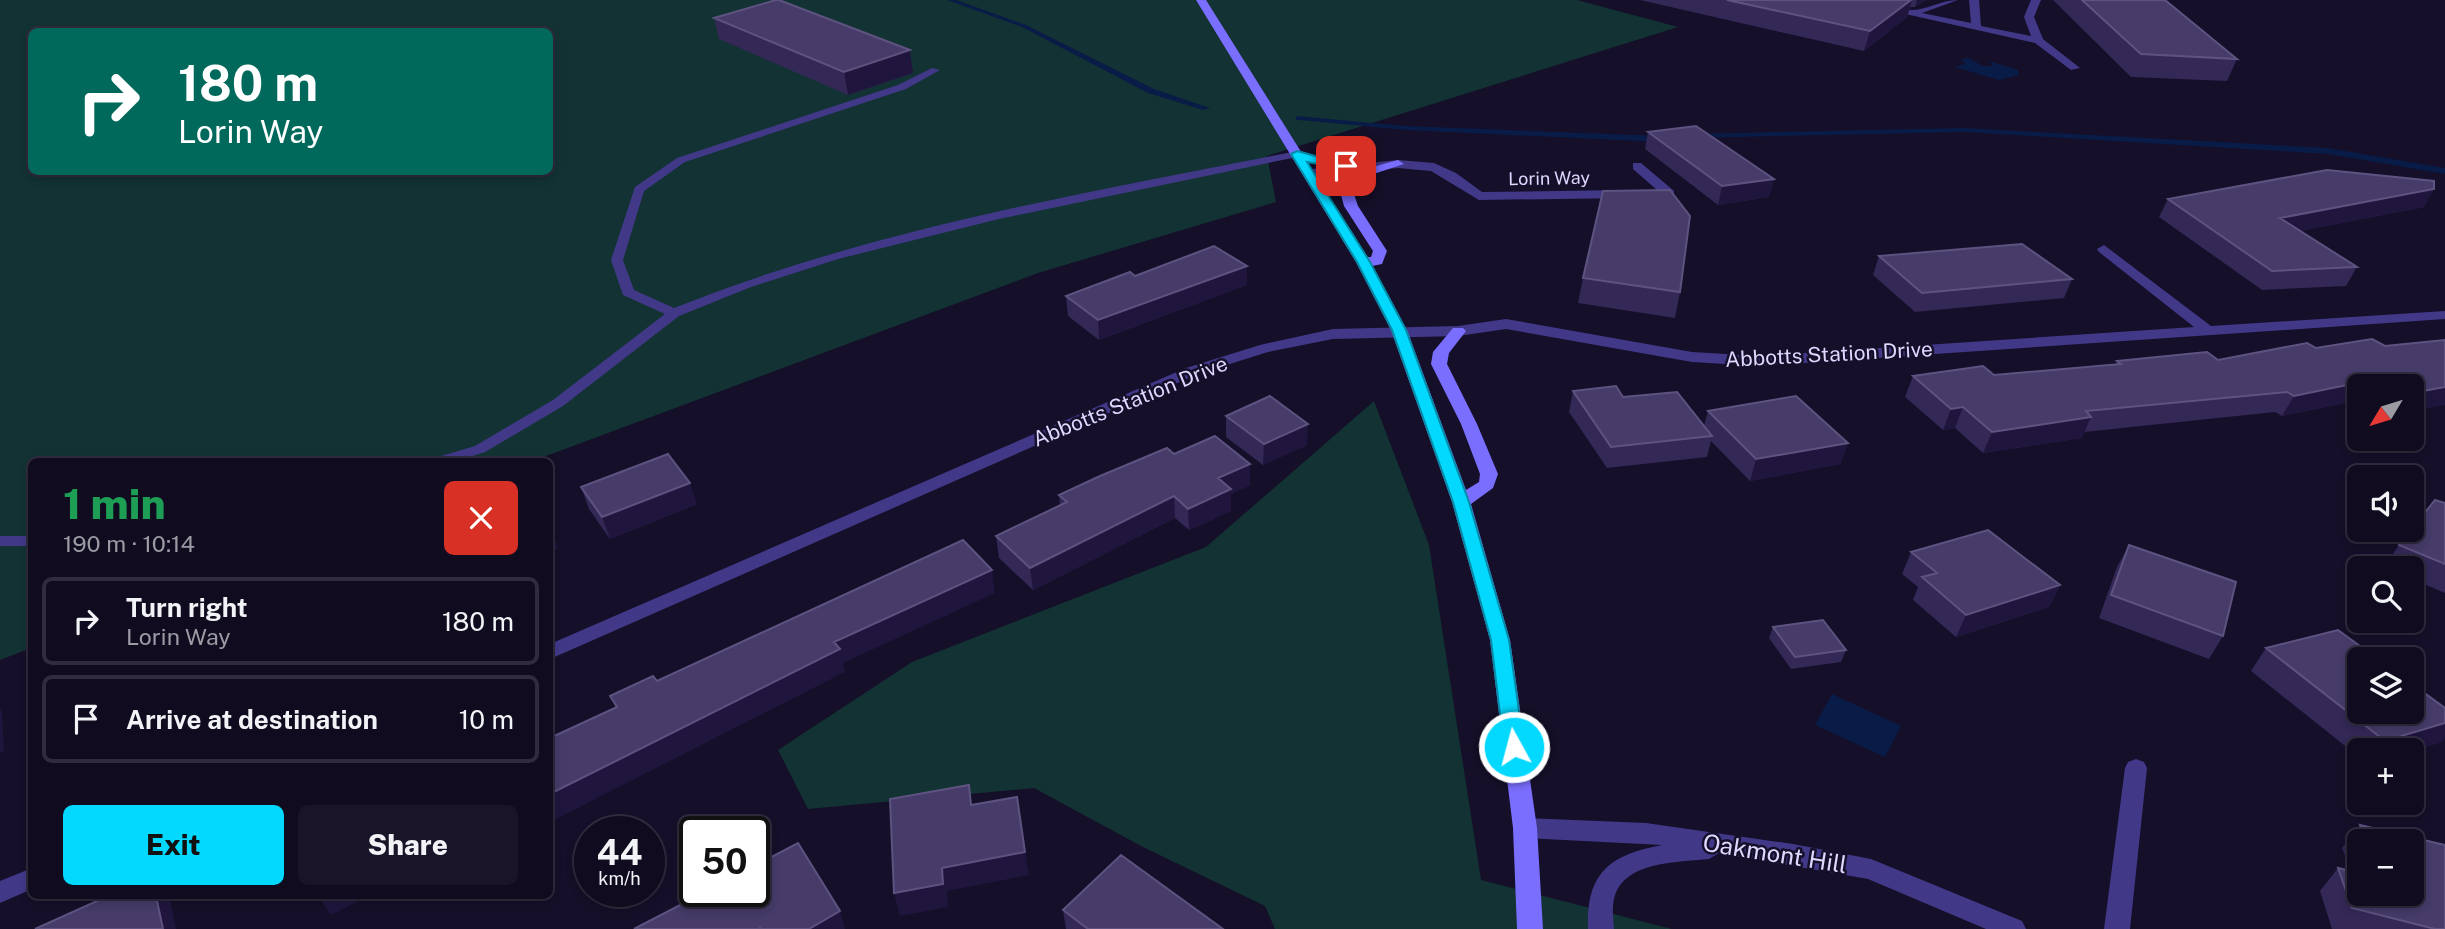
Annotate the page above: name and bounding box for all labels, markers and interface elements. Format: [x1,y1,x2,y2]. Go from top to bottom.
text: 180 m [178,54,318,112]
icon: right [63,56,154,147]
text: Lorin Way [178,113,324,150]
pin [1316,136,1376,196]
icon: arrive [1327,147,1365,185]
street label: Lorin Way [1508,167,1590,189]
street label: Abbotts Station Drive [1725,336,1933,372]
street label: Abbotts Station Drive [1029,350,1231,452]
north arrow [2347,374,2424,452]
map controls [2347,374,2424,906]
button: sound [2347,465,2424,542]
text: 1 min [63,479,166,528]
button: close [444,481,518,555]
text: 190 m · 10:14 [63,530,195,557]
button: search [2347,556,2424,633]
text: Turn right [126,592,248,623]
icon: right [67,602,105,640]
text: 180 m [442,606,514,637]
text: Lorin Way [126,623,231,650]
button: layers [2347,647,2424,724]
icon: arrive [67,700,105,738]
text: Arrive at destination [126,704,378,735]
text: 10 m [459,704,514,735]
position arrow [1477,710,1551,784]
button: + [2347,738,2424,815]
button: Exit [63,805,284,885]
button: Share [298,805,518,885]
speed limit sign: 50 [679,816,770,907]
street label: Oakmont Hill [1701,828,1849,878]
button: − [2347,829,2424,906]
text: 44 [597,832,642,873]
text: km/h [598,868,641,889]

